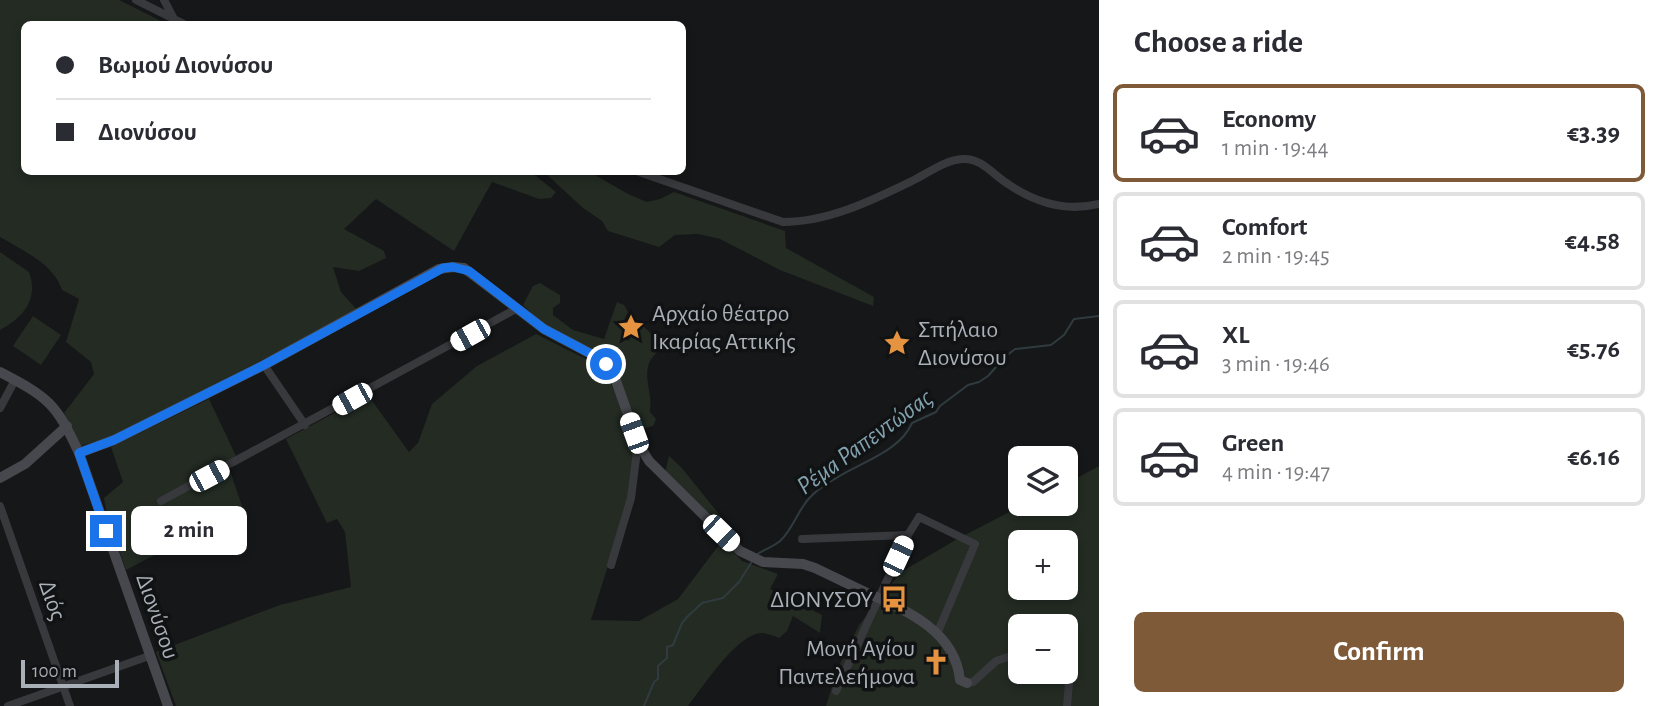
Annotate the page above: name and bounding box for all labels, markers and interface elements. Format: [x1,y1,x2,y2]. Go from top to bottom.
text: Choose a ride [1134,26,1303,58]
text: Βωμού Διονύσου [98,52,273,78]
icon: car [1138,102,1201,165]
text: Economy [1222,106,1316,132]
text: Διονύσου [98,119,197,145]
text: €3.39 [1567,120,1620,146]
text: 1 min · 19:44 [1222,137,1329,160]
icon: car [1138,210,1201,273]
text: Comfort [1222,214,1307,240]
text: €4.58 [1565,228,1620,254]
text: 2 min · 19:45 [1222,245,1330,268]
place label: Αρχαίο θέατρο Ικαρίας Αττικής [652,302,796,354]
place icon: Αρχαίο θέατρο Ικαρίας Αττικής [616,312,646,342]
car [447,316,494,354]
place label: Σπήλαιο Διονύσου [918,318,1007,370]
icon: car [1138,318,1201,381]
text: XL [1222,322,1249,348]
place icon: Σπήλαιο Διονύσου [882,328,912,358]
text: €5.76 [1567,336,1620,362]
route start [590,348,622,380]
text: 3 min · 19:46 [1222,353,1330,376]
car [329,380,376,418]
water label: Ρέμα Ραπεντώσας [792,384,937,500]
car [617,410,652,456]
icon: car [1138,426,1201,489]
text: Green [1222,430,1284,456]
text: €6.16 [1567,444,1620,470]
map controls [1008,446,1078,684]
button: layers [1008,446,1078,516]
car [186,457,233,495]
text: 4 min · 19:47 [1222,461,1330,484]
callout: 2 min [130,506,246,556]
car [699,511,744,555]
route end [90,515,122,547]
text: 2 min [163,519,215,542]
button: + [1008,530,1078,600]
car [880,533,917,579]
street label: Διονύσου [131,570,183,662]
street label: Διός [34,577,70,624]
bus stop icon: ΔΙΟΝΥΣΟΥ [879,584,909,614]
place label: ΔΙΟΝΥΣΟΥ [770,588,873,612]
button: Confirm [1134,612,1624,692]
button: − [1008,614,1078,684]
place label: Μονή Αγίου Παντελεήμονα [778,637,915,689]
church icon: Μονή Αγίου Παντελεήμονα [921,647,951,677]
scale bar [21,657,119,689]
text: 100 m [32,662,77,681]

